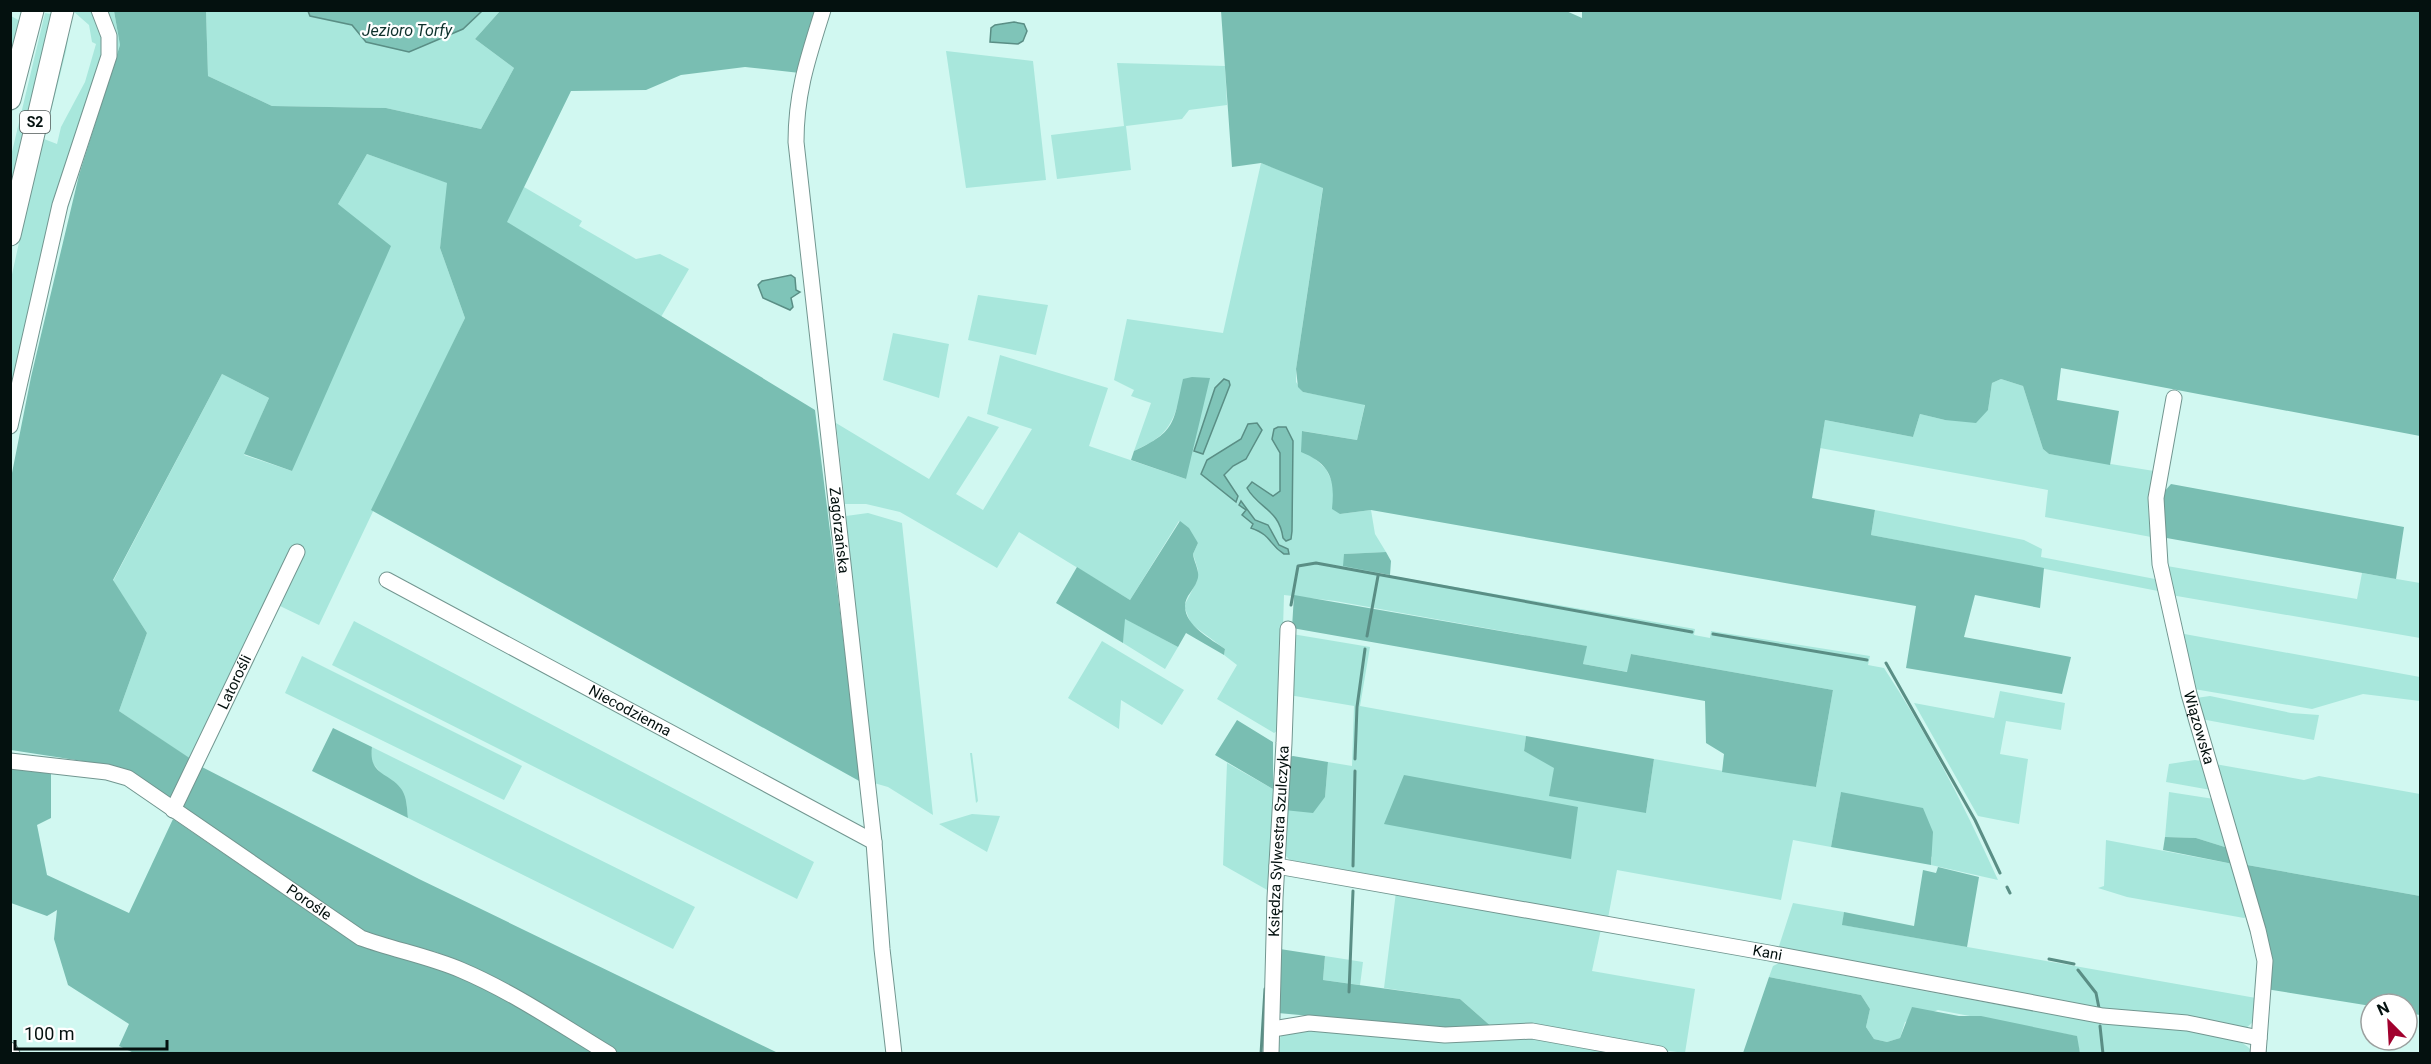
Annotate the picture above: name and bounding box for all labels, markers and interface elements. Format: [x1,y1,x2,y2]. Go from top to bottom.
water label: Jezioro Torfy [362,21,453,40]
road number: S2 [20,111,50,133]
street label: Zagórzańska [826,486,853,574]
street label: Latorośli [214,652,255,712]
street label: Niecodzienna [586,681,674,740]
street label: Wiązowska [2180,689,2218,767]
street label: Księdza Sylwestra Szulczyka [1265,745,1293,937]
street label: Porośle [283,880,335,924]
street label: Kani [1751,941,1784,964]
north arrow [2359,992,2419,1052]
text: N [2374,998,2392,1020]
scale bar [15,1013,166,1051]
text: 100 m [24,1023,75,1044]

